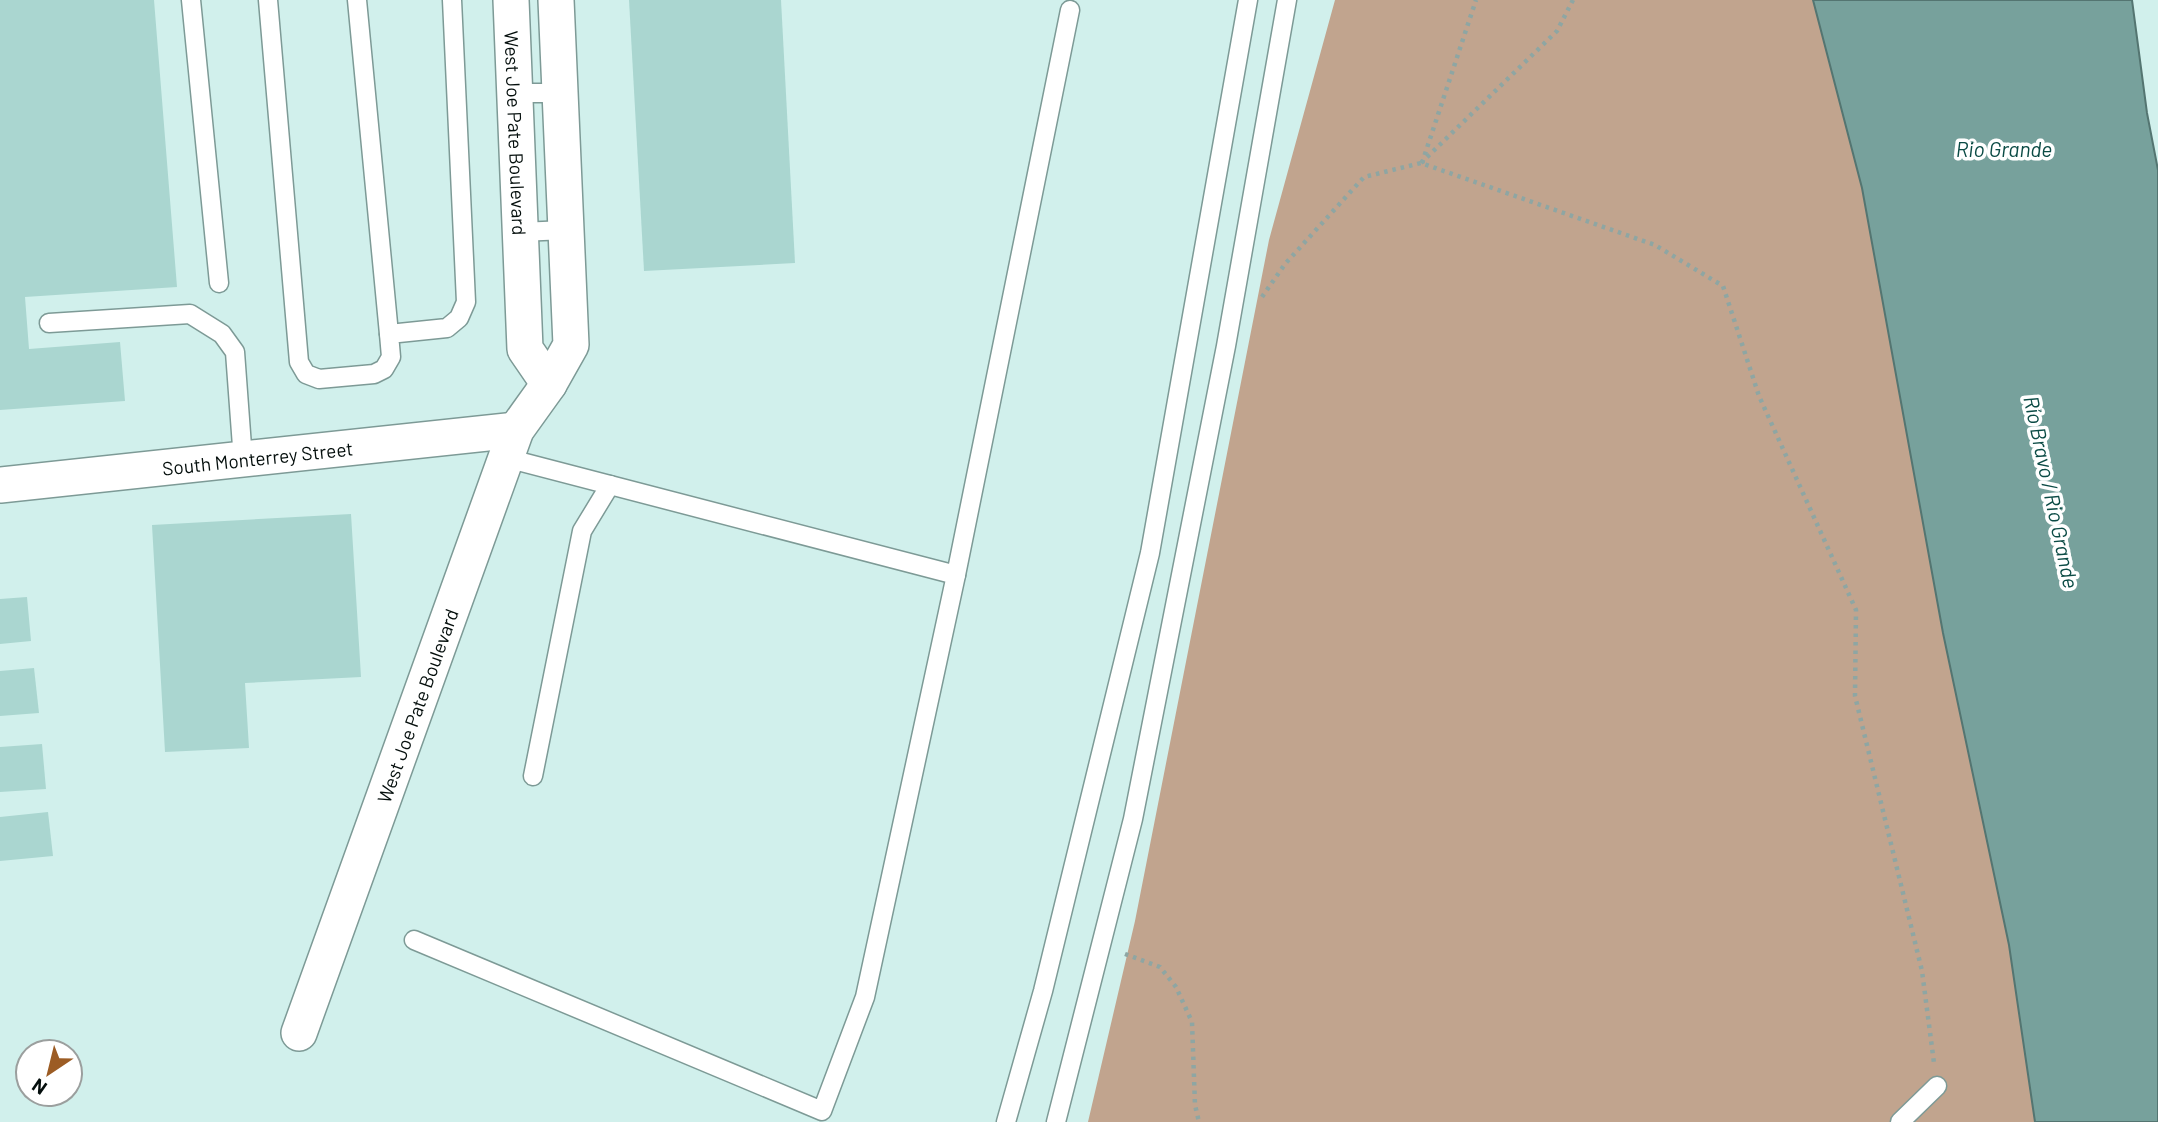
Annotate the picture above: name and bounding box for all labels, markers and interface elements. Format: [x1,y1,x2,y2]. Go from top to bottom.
street label: West Joe Pate Boulevard [501,30,532,236]
water label: Rio Grande [1956,136,2052,161]
water label: Río Bravo / Rio Grande [2019,393,2085,591]
street label: South Monterrey Street [161,436,354,479]
street label: West Joe Pate Boulevard [371,605,462,806]
north arrow [14,1038,84,1108]
text: N [27,1074,51,1100]

